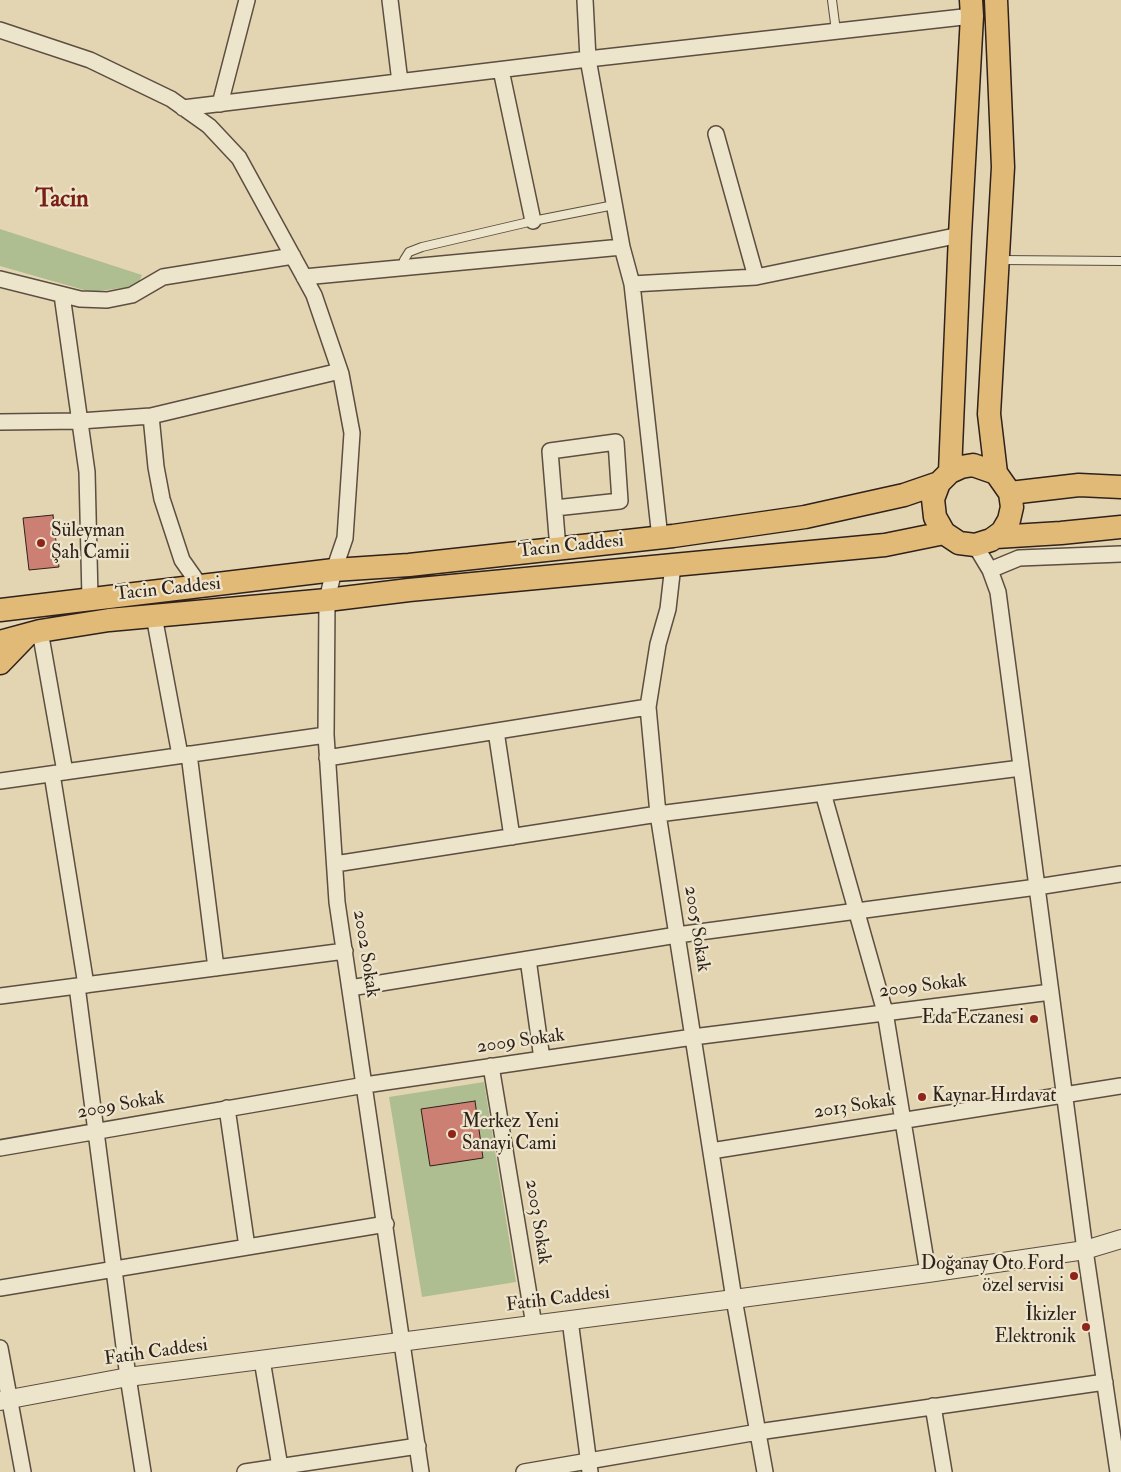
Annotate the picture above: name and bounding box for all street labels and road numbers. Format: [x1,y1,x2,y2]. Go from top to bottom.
street label: Tacin Caddesi [517,530,625,564]
street label: Tacin Caddesi [114,573,222,607]
street label: 2005 Sokak [678,884,714,974]
street label: 2002 Sokak [347,909,383,999]
street label: 2009 Sokak [878,970,968,1004]
street label: 2009 Sokak [476,1025,566,1059]
street label: 2009 Sokak [76,1087,166,1125]
street label: 2013 Sokak [812,1089,898,1125]
street label: 2003 Sokak [519,1178,555,1266]
street label: Fatih Caddesi [505,1282,611,1318]
street label: Fatih Caddesi [103,1334,209,1372]

